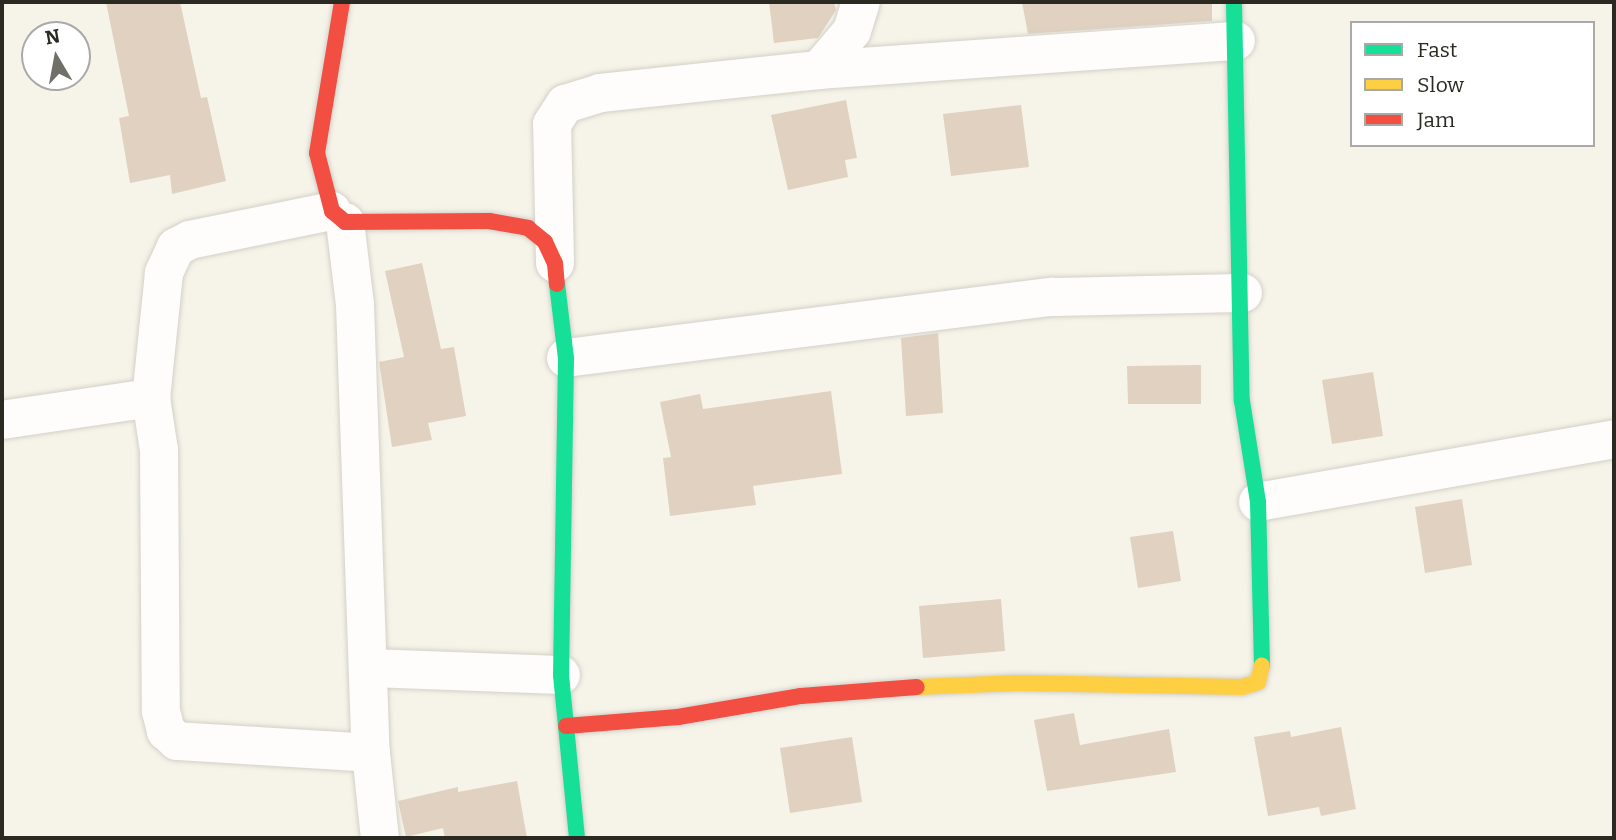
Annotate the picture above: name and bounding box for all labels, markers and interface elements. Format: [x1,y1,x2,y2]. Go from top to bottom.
north arrow [21,21,91,91]
legend [1350,21,1595,147]
text: N [43,24,62,49]
text: Fast [1417,37,1457,63]
text: Slow [1417,72,1464,98]
text: Jam [1417,107,1455,133]

